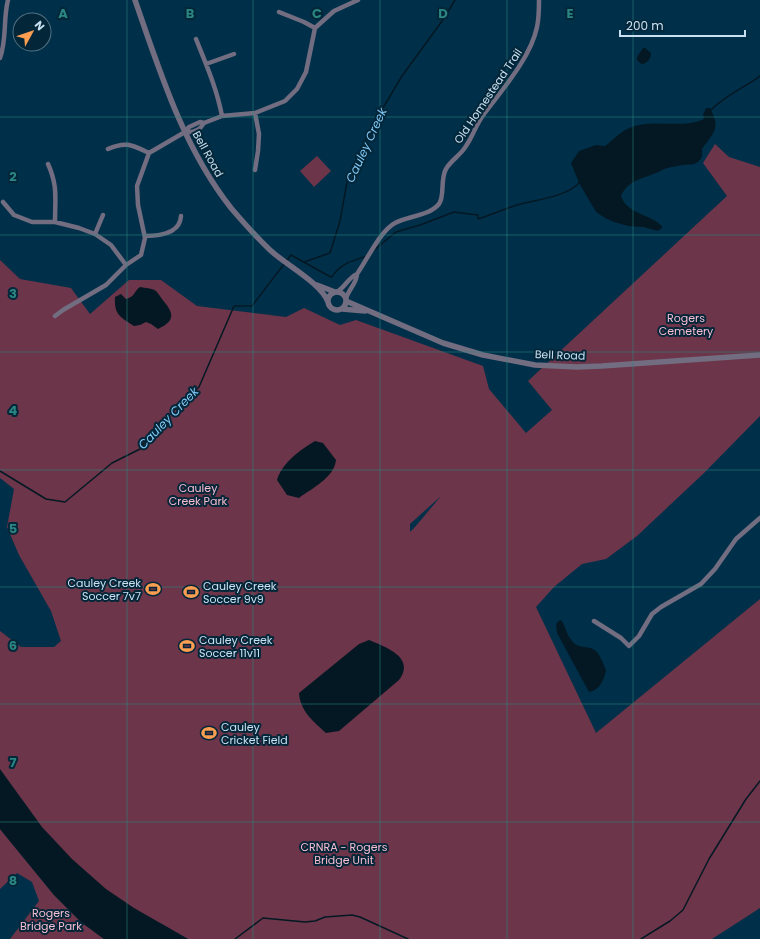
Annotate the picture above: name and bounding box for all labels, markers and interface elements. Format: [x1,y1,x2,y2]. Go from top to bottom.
text: A [58,4,68,23]
text: B [186,4,195,23]
text: C [312,4,322,23]
text: D [438,4,448,23]
text: E [566,4,574,23]
north arrow [12,12,52,52]
scale bar [620,12,745,38]
text: N [31,17,48,34]
text: 200 m [626,17,664,34]
street label: Old Homestead Trail [450,45,526,147]
water label: Cauley Creek [341,104,391,185]
street label: Bell Road [189,128,227,180]
text: 2 [9,167,17,186]
text: 3 [9,284,17,303]
park label: Rogers Cemetery [659,310,714,339]
street label: Bell Road [534,346,586,364]
water label: Cauley Creek [134,383,203,453]
text: 4 [9,401,18,420]
park label: Cauley Creek Park [169,480,228,509]
text: 5 [9,519,17,538]
place label: Cauley Creek Soccer 7v7 [67,575,141,604]
place label: Cauley Creek Soccer 9v9 [203,578,277,607]
sports icon: Cauley Creek Soccer 7v7 [144,580,162,598]
sports icon: Cauley Creek Soccer 9v9 [182,583,200,601]
place label: Cauley Creek Soccer 11v11 [199,632,273,661]
text: 6 [9,636,17,655]
sports icon: Cauley Creek Soccer 11v11 [178,637,196,655]
place label: Cauley Cricket Field [221,719,288,748]
sports icon: Cauley Cricket Field [200,724,218,742]
text: 7 [10,753,17,772]
park label: CRNRA - Rogers Bridge Unit [301,839,388,868]
text: 8 [9,871,17,890]
park label: Rogers Bridge Park [20,905,82,934]

